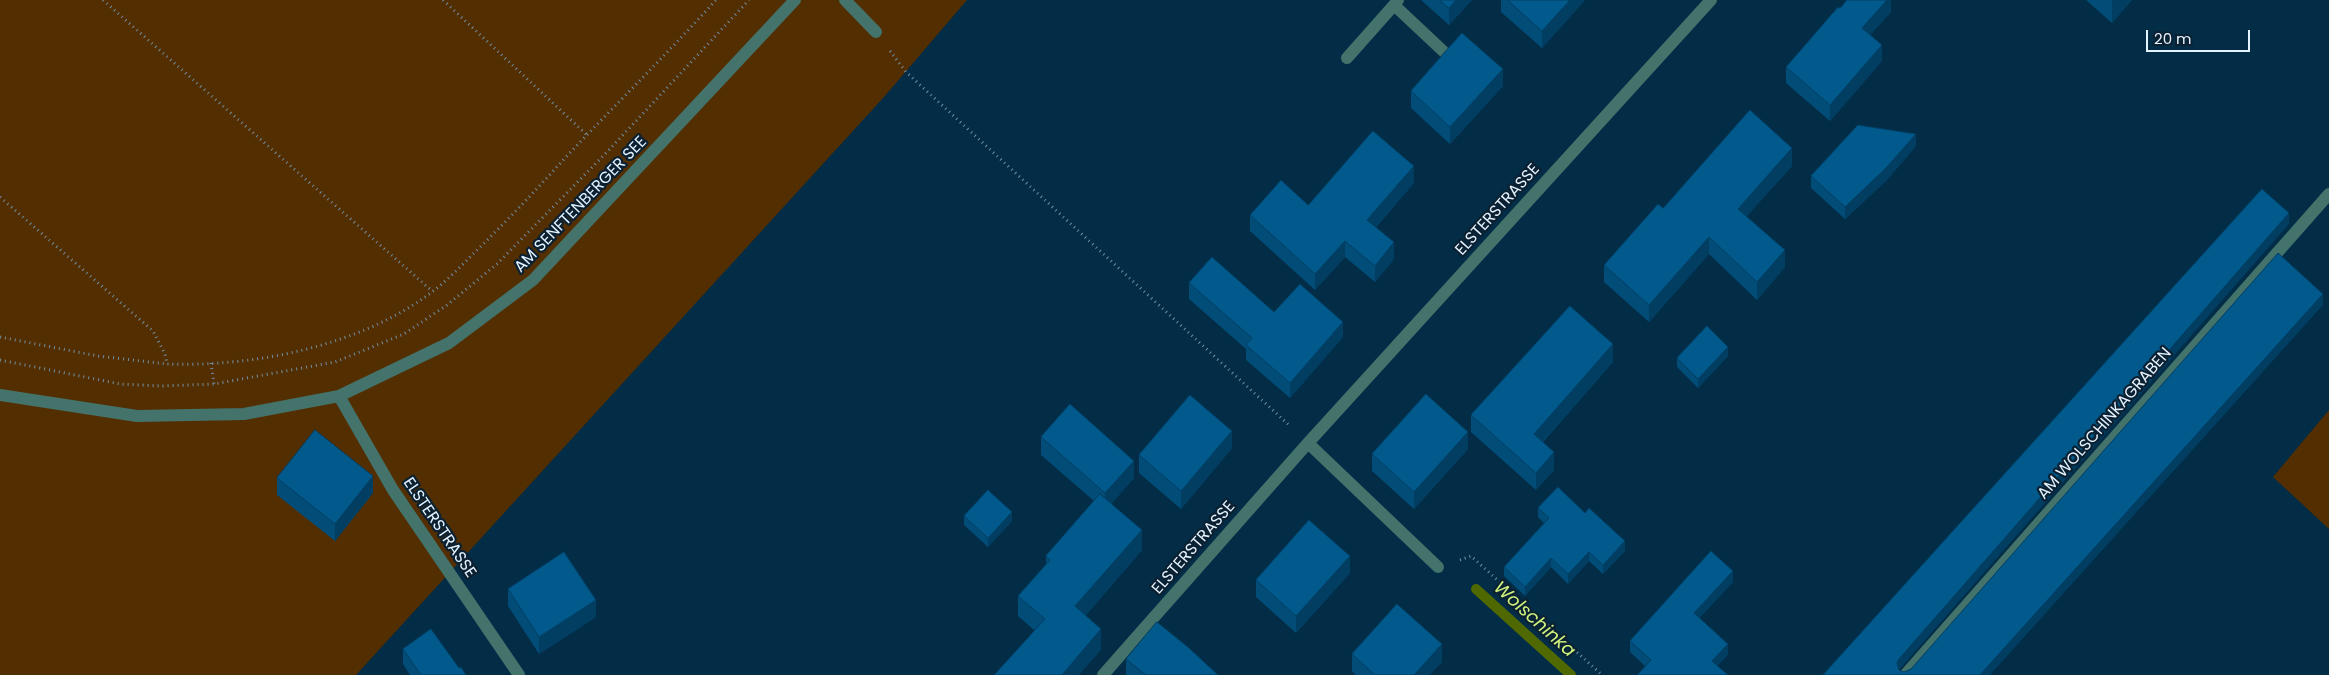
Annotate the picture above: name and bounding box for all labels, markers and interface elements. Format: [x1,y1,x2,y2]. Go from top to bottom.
scale bar [2149,20,2253,52]
text: 20 m [2154,28,2192,49]
street label: AM SENFTENBERGER SEE [511,133,651,277]
street label: ELSTERSTRASSE [1452,160,1544,260]
street label: AM WOLSCHINKAGRABEN [2034,344,2176,504]
street label: ELSTERSTRASSE [398,474,480,582]
street label: ELSTERSTRASSE [1148,498,1240,598]
water label: Wolschinka [1489,578,1579,662]

